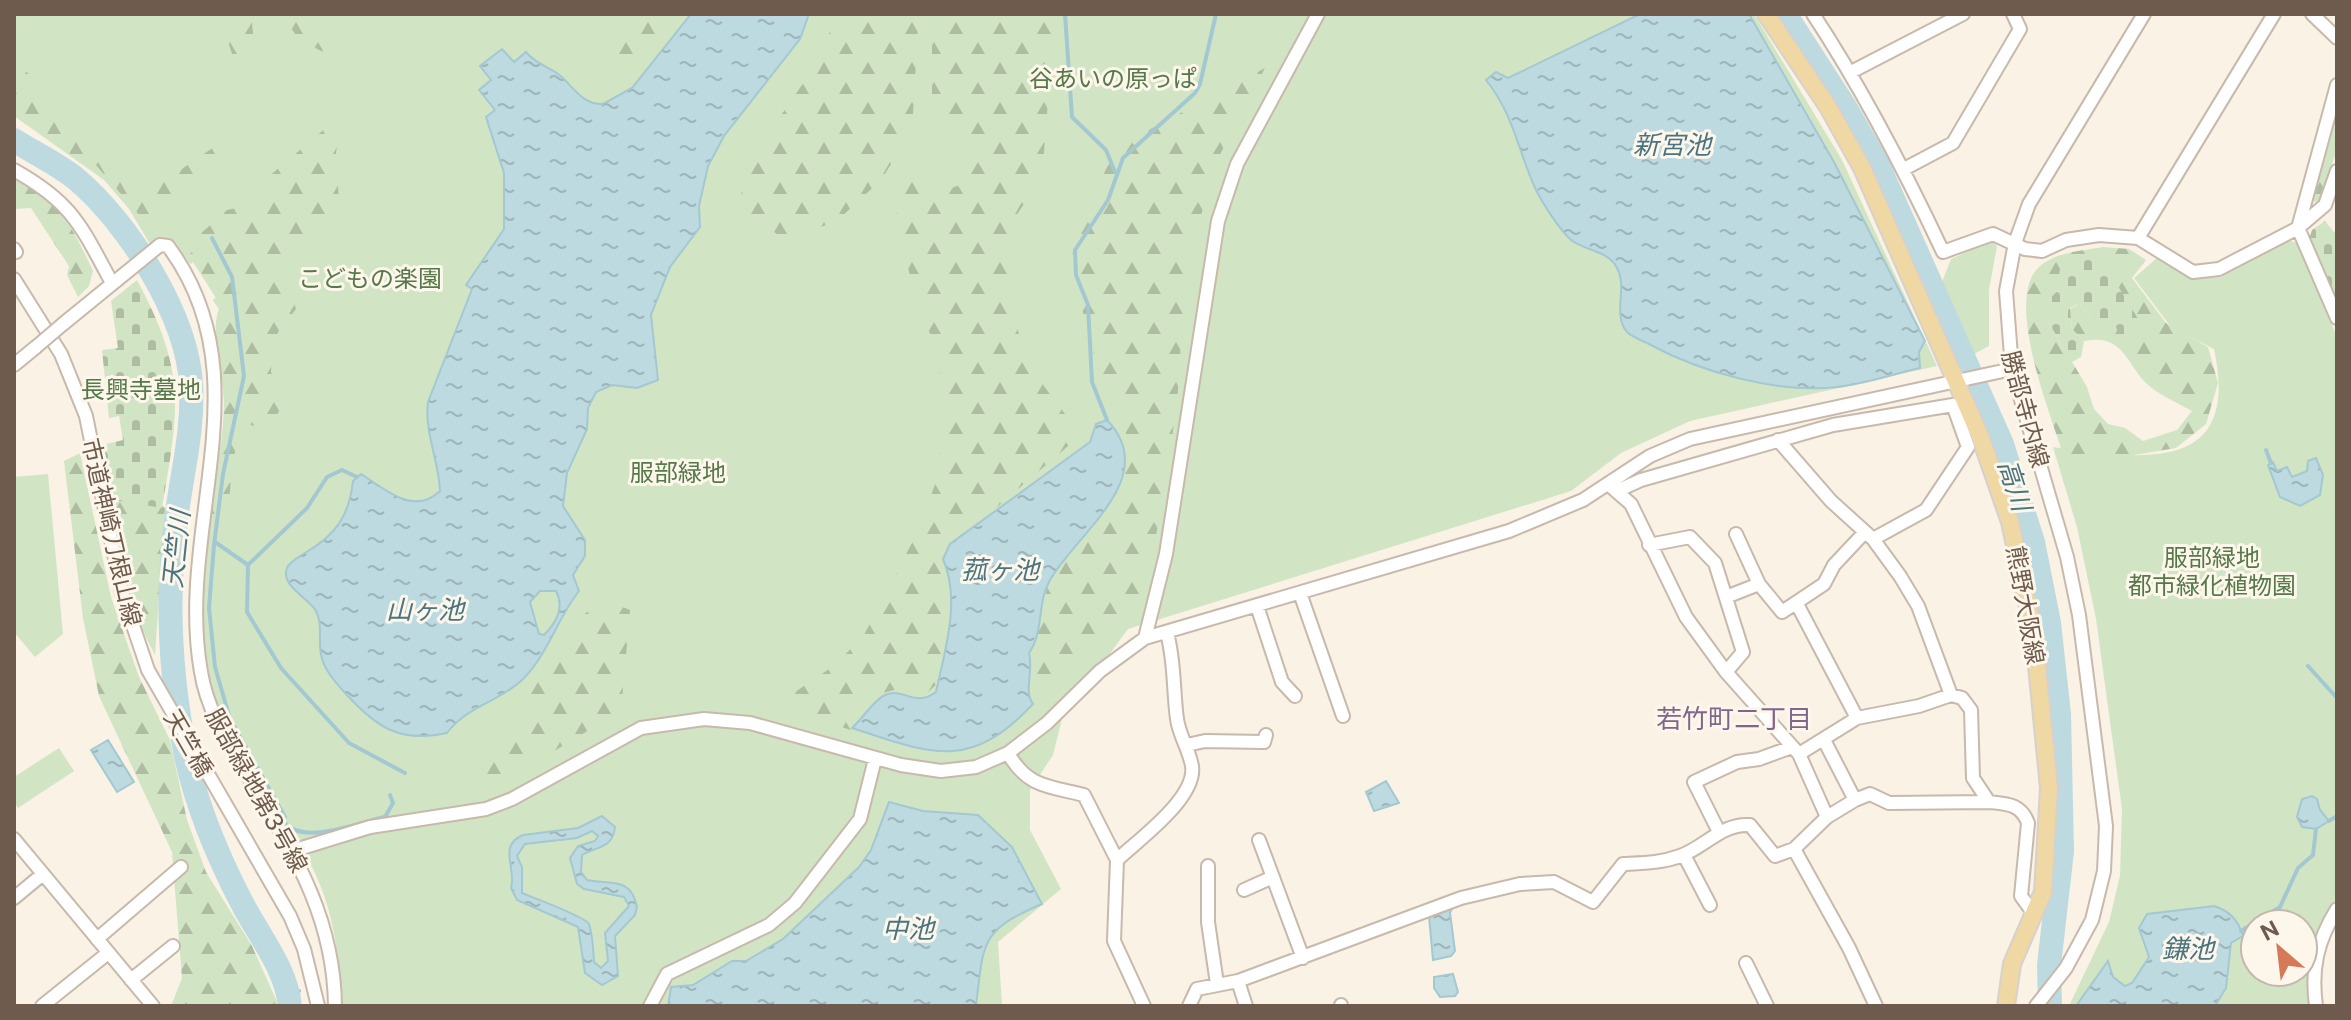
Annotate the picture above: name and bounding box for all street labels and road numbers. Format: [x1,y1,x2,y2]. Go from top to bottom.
street label: 勝部寺内線 [1997,347,2055,471]
street label: 市道神崎刀根山線 [77,435,147,629]
street label: 熊野大阪線 [2002,543,2050,667]
street label: 服部緑地第3号線 [200,703,314,877]
street label: 天竺橋 [159,705,219,781]

